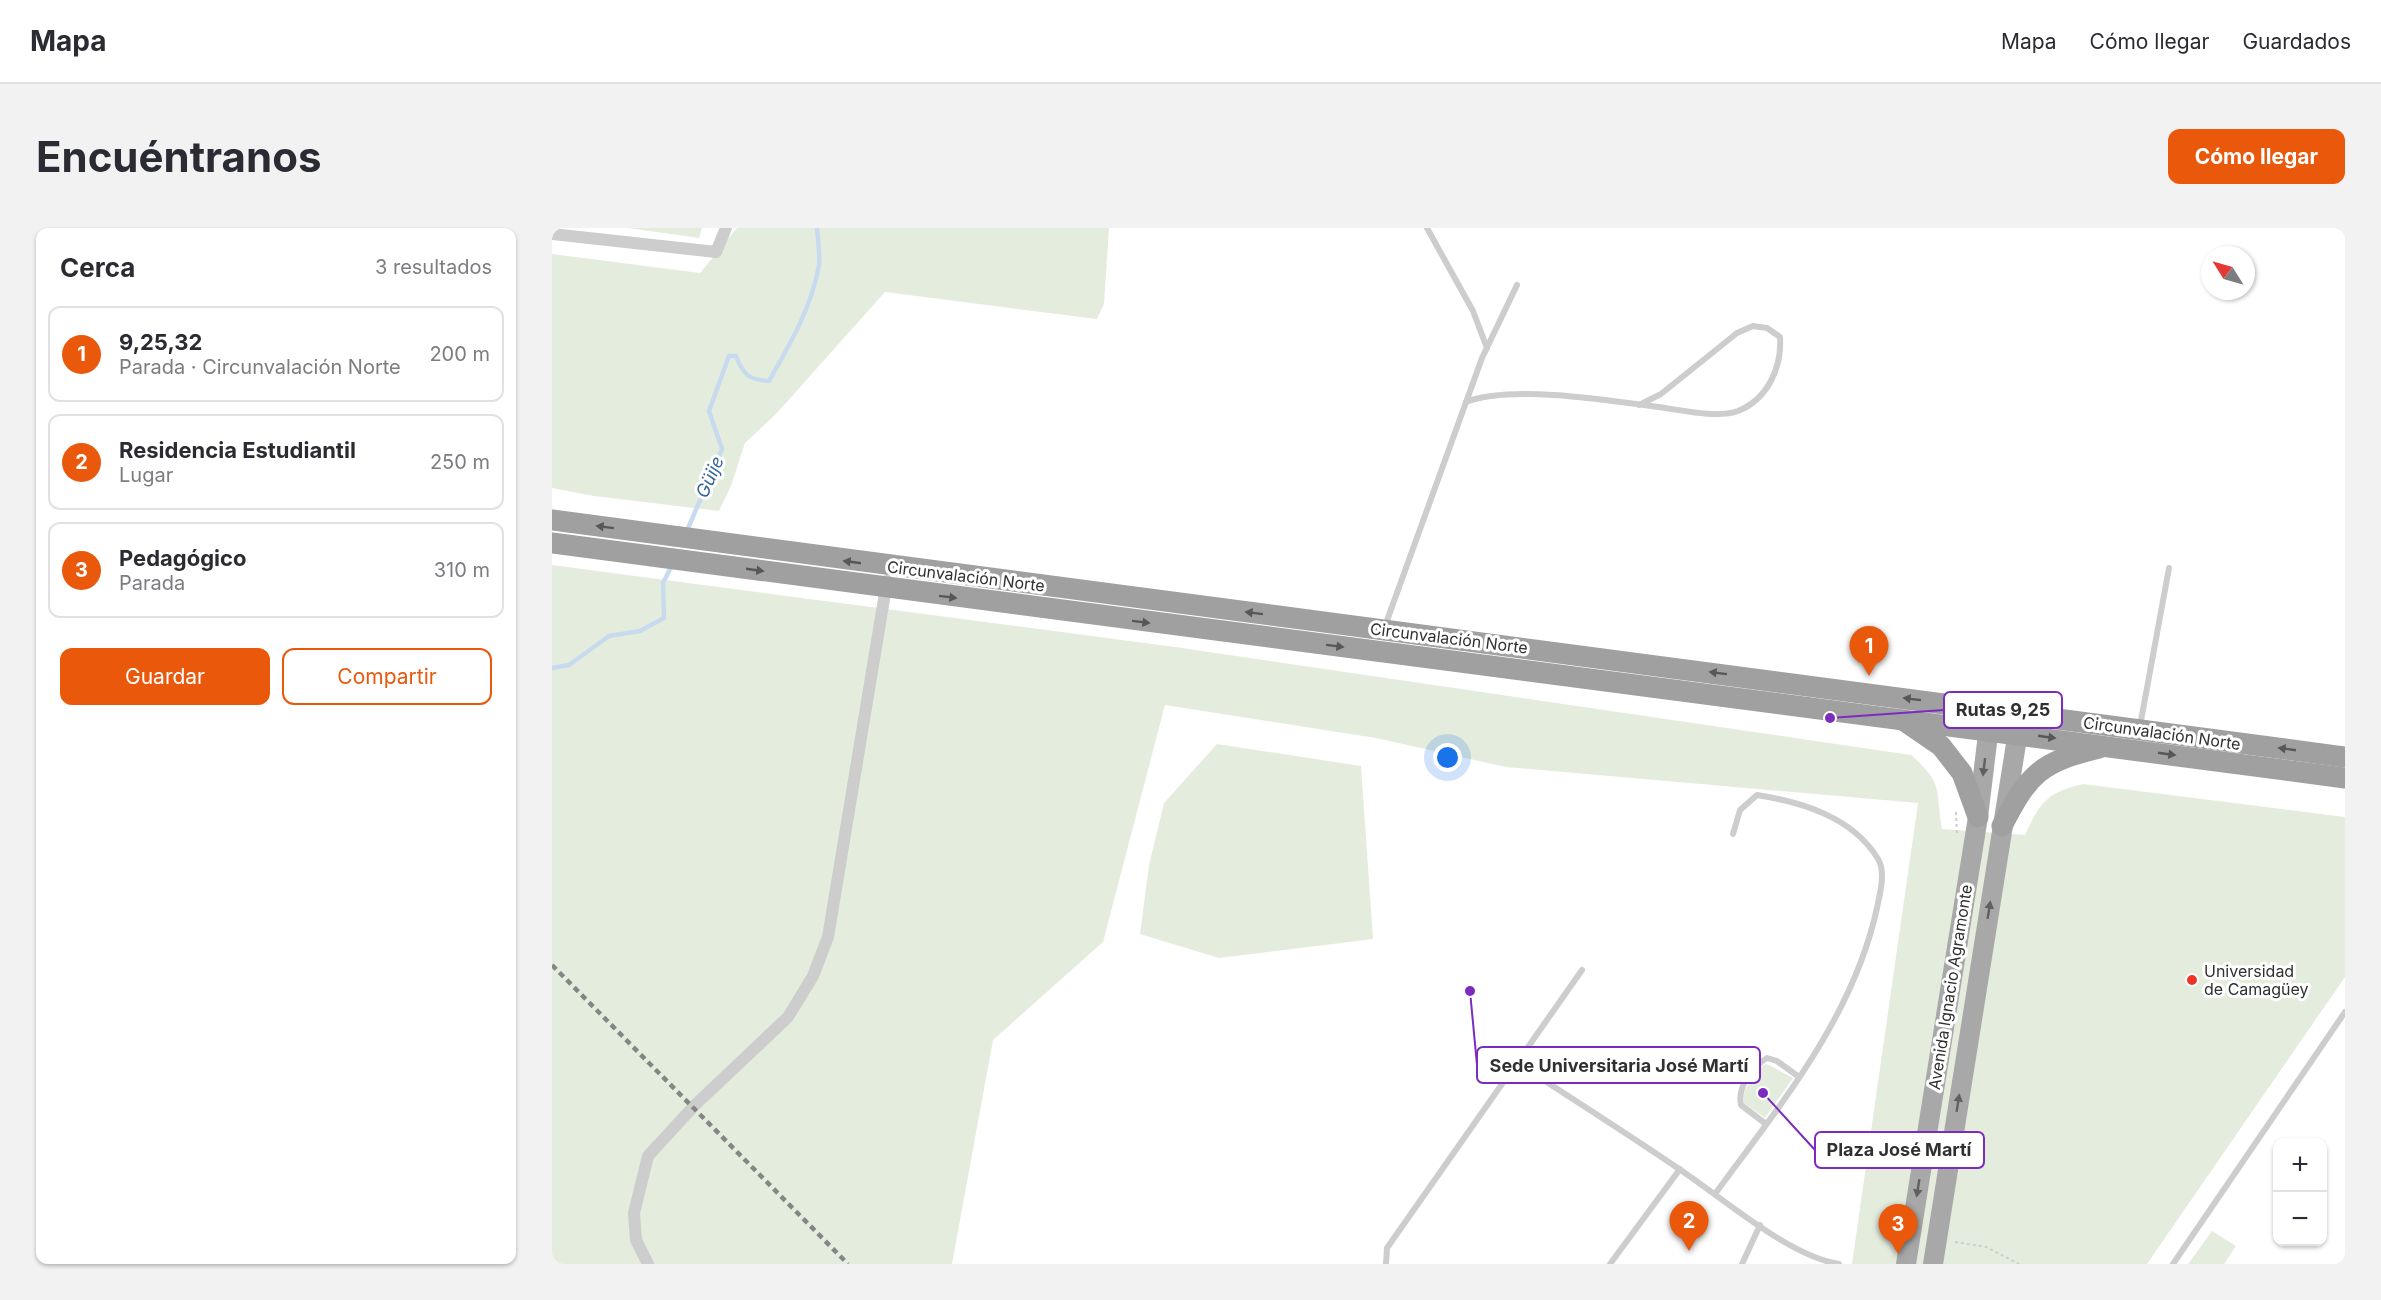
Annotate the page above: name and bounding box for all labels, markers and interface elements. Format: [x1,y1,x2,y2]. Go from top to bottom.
text: Mapa [30,24,107,58]
text: Mapa [2001,29,2057,54]
text: Cómo llegar [2090,29,2209,54]
text: Guardados [2242,29,2351,54]
button: Cómo llegar [2168,129,2345,184]
text: Encuéntranos [36,131,321,182]
north arrow [2201,246,2255,300]
text: Cerca [60,252,135,283]
text: 3 resultados [375,255,492,279]
text: 9,25,32 [119,329,202,355]
text: 1 [77,342,86,366]
text: 200 m [429,342,490,366]
text: Parada · Circunvalación Norte [119,355,401,379]
text: Residencia Estudiantil [119,437,356,463]
text: 2 [75,450,88,474]
text: 250 m [430,450,490,474]
water label: Güije [691,453,728,501]
text: Lugar [119,463,173,487]
one-way arrow [595,522,614,532]
text: Pedagógico [119,545,247,571]
street label: Circunvalación Norte [886,556,1046,596]
one-way arrow [843,557,862,566]
text: 3 [75,558,88,582]
text: 310 m [434,558,490,582]
one-way arrow [745,566,764,575]
text: Parada [119,571,185,595]
one-way arrow [938,592,957,602]
one-way arrow [1245,608,1264,617]
one-way arrow [1132,617,1151,626]
street label: Circunvalación Norte [1369,618,1529,658]
pin: 1 [1850,626,1888,676]
one-way arrow [1325,642,1344,651]
button: Guardar [60,648,270,705]
button: Compartir [282,648,492,705]
one-way arrow [1709,669,1728,678]
callout: Rutas 9,25 [1944,692,2062,728]
one-way arrow [1902,694,1921,703]
text: Rutas 9,25 [1956,699,2050,720]
street label: Circunvalación Norte [2082,712,2242,754]
one-way arrow [2037,733,2056,742]
your location [1433,743,1462,772]
one-way arrow [2277,745,2296,754]
one-way arrow [2158,749,2177,758]
one-way arrow [1979,758,1989,777]
street label: Avenida Ignacio Agramonte [1924,883,1976,1091]
one-way arrow [1985,900,1994,919]
place label: Universidad de Camagüey [2204,961,2309,999]
marker: Universidad de Camagüey [2185,973,2199,987]
callout: Sede Universitaria José Martí [1477,1047,1760,1083]
text: Sede Universitaria José Martí [1490,1055,1749,1076]
one-way arrow [1954,1093,1963,1112]
callout: Plaza José Martí [1815,1132,1984,1168]
map controls [2273,1138,2327,1246]
button: + [2273,1138,2327,1192]
text: Plaza José Martí [1826,1139,1973,1160]
one-way arrow [1913,1178,1922,1197]
button: − [2273,1192,2327,1246]
pin: 2 [1670,1202,1708,1251]
pin: 3 [1878,1204,1918,1254]

